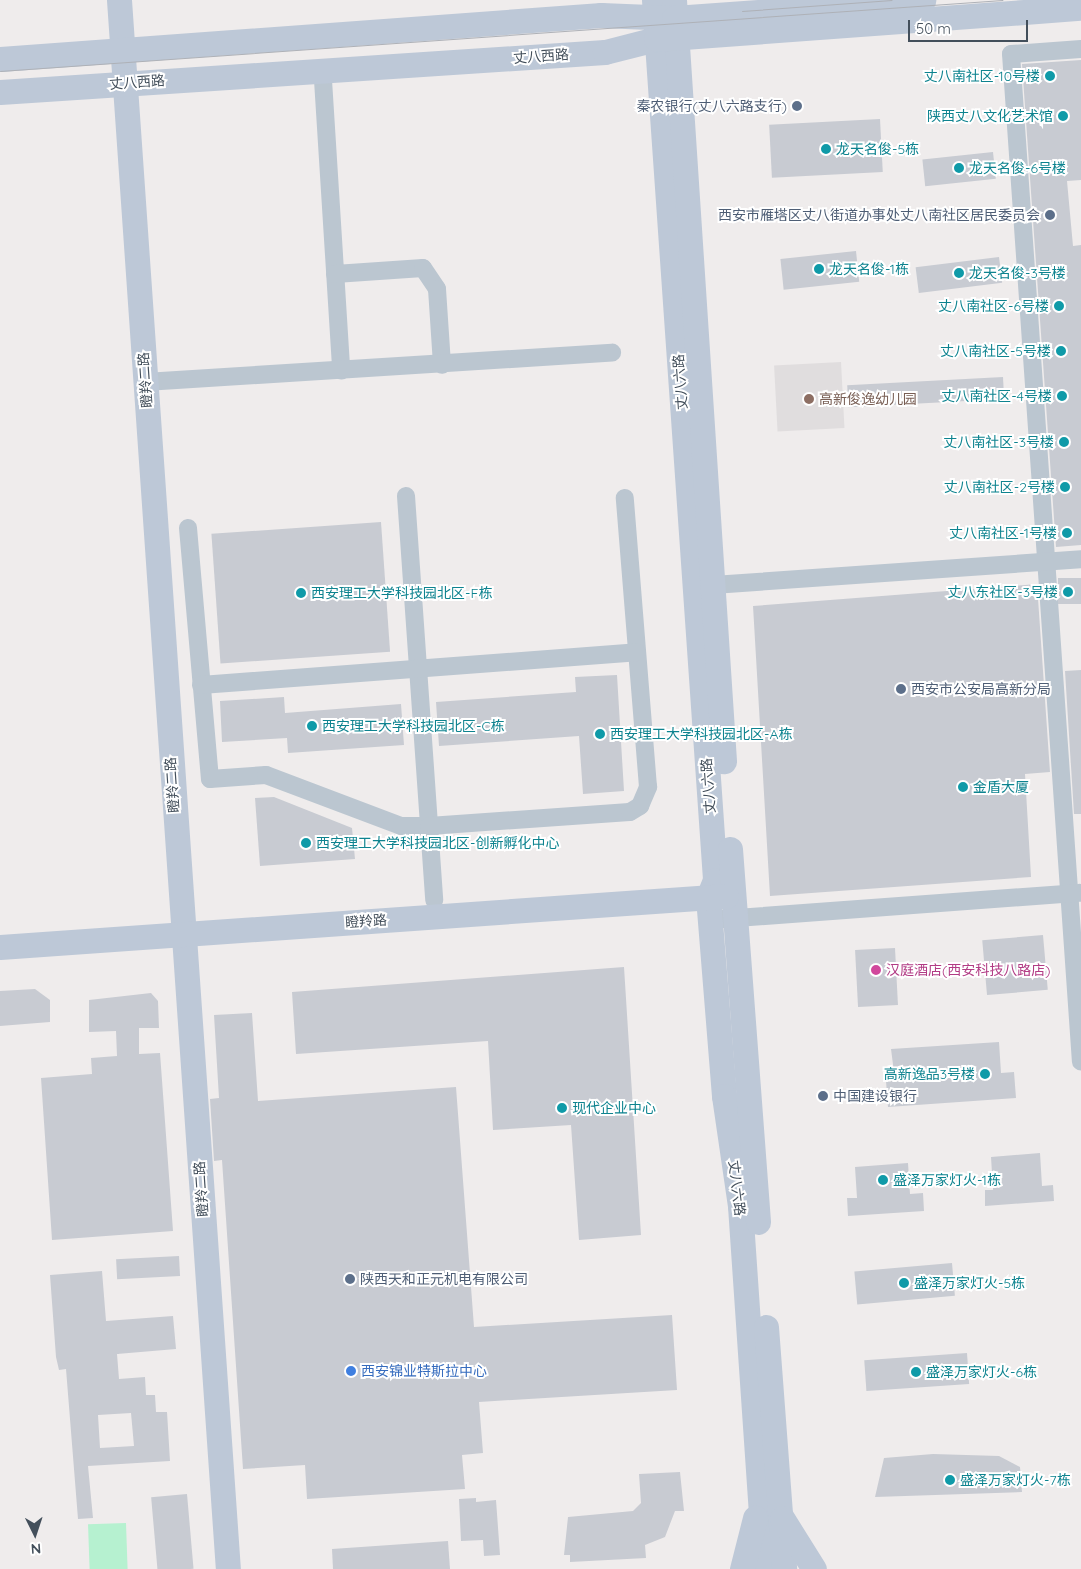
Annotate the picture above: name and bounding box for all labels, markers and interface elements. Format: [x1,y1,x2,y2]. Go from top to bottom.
scale bar [911,10,1031,42]
text: 50 m [916,19,951,38]
street label: 丈八西路 [512,46,570,66]
place label: 丈八南社区-10号楼 [924,68,1040,84]
marker: 丈八南社区-10号楼 [1044,70,1056,82]
street label: 丈八西路 [108,72,166,92]
place label: 秦农银行(丈八六路支行) [637,98,787,114]
marker: 秦农银行(丈八六路支行) [791,100,803,112]
place label: 陕西丈八文化艺术馆 [927,108,1053,124]
marker: 陕西丈八文化艺术馆 [1057,110,1069,122]
place label: 龙天名俊-5栋 [836,141,919,157]
marker: 龙天名俊-5栋 [820,143,832,155]
place label: 龙天名俊-6号楼 [969,160,1066,176]
marker: 龙天名俊-6号楼 [953,162,965,174]
place label: 西安市雁塔区丈八街道办事处丈八南社区居民委员会 [718,207,1040,223]
marker: 西安市雁塔区丈八街道办事处丈八南社区居民委员会 [1044,209,1056,221]
place label: 龙天名俊-1栋 [829,261,909,277]
marker: 龙天名俊-1栋 [813,263,825,275]
place label: 龙天名俊-3号楼 [969,265,1066,281]
marker: 龙天名俊-3号楼 [953,267,965,279]
place label: 丈八南社区-6号楼 [938,298,1049,314]
marker: 丈八南社区-6号楼 [1053,300,1065,312]
place label: 丈八南社区-5号楼 [940,343,1051,359]
marker: 丈八南社区-5号楼 [1055,345,1067,357]
street label: 瞪羚二路 [135,351,155,409]
street label: 丈八六路 [670,353,690,411]
place label: 丈八南社区-4号楼 [941,388,1052,404]
marker: 丈八南社区-4号楼 [1056,390,1068,402]
place label: 高新俊逸幼儿园 [819,391,917,407]
marker: 高新俊逸幼儿园 [803,393,815,405]
place label: 丈八南社区-3号楼 [943,434,1054,450]
marker: 丈八南社区-3号楼 [1058,436,1070,448]
place label: 丈八南社区-2号楼 [944,479,1055,495]
marker: 丈八南社区-2号楼 [1059,481,1071,493]
place label: 丈八南社区-1号楼 [949,525,1057,541]
marker: 丈八南社区-1号楼 [1061,527,1073,539]
place label: 丈八东社区-3号楼 [947,584,1058,600]
place label: 西安理工大学科技园北区-F栋 [311,585,492,601]
marker: 丈八东社区-3号楼 [1062,586,1074,598]
marker: 西安理工大学科技园北区-F栋 [295,587,307,599]
place label: 西安市公安局高新分局 [911,681,1051,697]
marker: 西安市公安局高新分局 [895,683,907,695]
place label: 西安理工大学科技园北区-C栋 [322,718,505,734]
marker: 西安理工大学科技园北区-C栋 [306,720,318,732]
place label: 西安理工大学科技园北区-A栋 [610,726,793,742]
marker: 西安理工大学科技园北区-A栋 [594,728,606,740]
street label: 瞪羚二路 [162,756,182,814]
street label: 丈八六路 [698,757,718,815]
place label: 金盾大厦 [973,779,1029,795]
marker: 金盾大厦 [957,781,969,793]
place label: 西安理工大学科技园北区-创新孵化中心 [316,835,559,851]
marker: 西安理工大学科技园北区-创新孵化中心 [300,837,312,849]
street label: 瞪羚路 [344,911,388,931]
place label: 汉庭酒店(西安科技八路店) [886,962,1050,978]
marker: 汉庭酒店(西安科技八路店) [870,964,882,976]
place label: 高新逸品3号楼 [884,1066,975,1082]
marker: 高新逸品3号楼 [979,1068,991,1080]
place label: 中国建设银行 [833,1088,917,1104]
marker: 中国建设银行 [817,1090,829,1102]
place label: 现代企业中心 [572,1100,656,1116]
marker: 现代企业中心 [556,1102,568,1114]
street label: 丈八六路 [725,1159,749,1217]
street label: 瞪羚二路 [191,1160,211,1218]
place label: 盛泽万家灯火-1栋 [893,1172,1001,1188]
marker: 盛泽万家灯火-1栋 [877,1174,889,1186]
place label: 陕西天和正元机电有限公司 [360,1271,528,1287]
marker: 陕西天和正元机电有限公司 [344,1273,356,1285]
place label: 盛泽万家灯火-5栋 [914,1275,1025,1291]
marker: 盛泽万家灯火-5栋 [898,1277,910,1289]
place label: 西安锦业特斯拉中心 [361,1363,487,1379]
place label: 盛泽万家灯火-6栋 [926,1364,1037,1380]
marker: 西安锦业特斯拉中心 [345,1365,357,1377]
marker: 盛泽万家灯火-6栋 [910,1366,922,1378]
place label: 盛泽万家灯火-7栋 [960,1472,1071,1488]
marker: 盛泽万家灯火-7栋 [944,1474,956,1486]
north arrow [10,1509,60,1559]
text: N [30,1540,42,1558]

